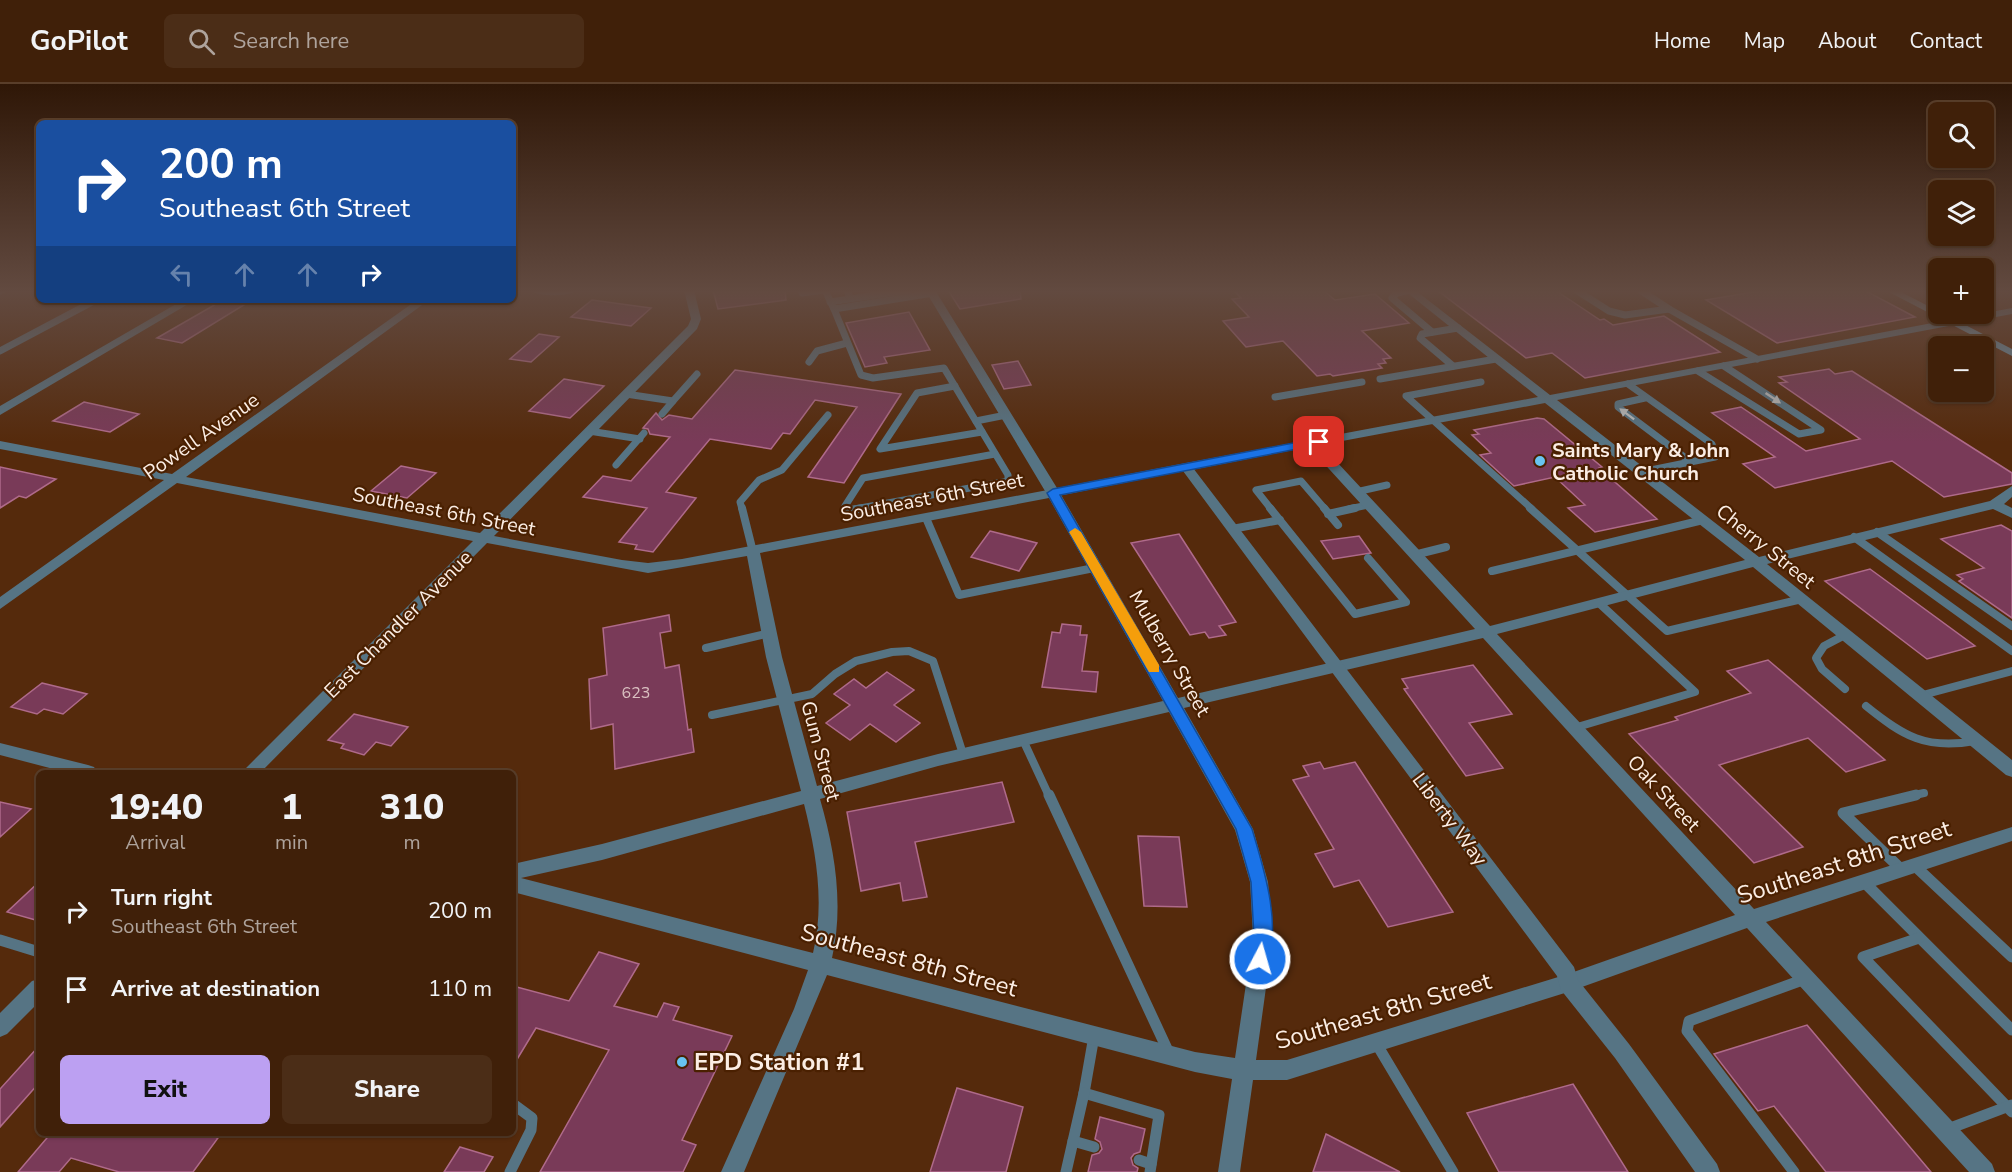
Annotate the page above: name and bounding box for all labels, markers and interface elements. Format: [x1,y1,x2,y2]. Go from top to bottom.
search box [164,14,584,68]
text: GoPilot [30,22,128,60]
icon: search [185,25,218,58]
text: Search here [233,26,349,56]
text: Home [1654,27,1711,55]
text: Map [1744,27,1785,55]
text: About [1818,27,1876,55]
text: Contact [1909,27,1982,55]
map controls [1928,102,1994,402]
button: search [1928,102,1994,168]
text: 200 m [159,136,283,193]
icon: right [60,144,138,222]
button: layers [1928,180,1994,246]
text: Southeast 6th Street [159,190,410,227]
icon: left [165,258,198,291]
icon: ahead [228,258,261,291]
icon: ahead [291,258,324,291]
icon: right [354,258,387,291]
button: + [1928,258,1994,324]
button: − [1928,336,1994,402]
street label: Powell Avenue [138,386,265,486]
one-way arrow [1765,392,1781,403]
one-way arrow [1620,408,1636,420]
pin [1293,416,1344,467]
icon: arrive [1302,425,1335,458]
place label: Saints Mary & John Catholic Church [1552,437,1730,487]
marker: Saints Mary & John Catholic Church [1533,454,1547,468]
street label: Southeast 6th Street [838,466,1027,528]
street label: Southeast 6th Street [350,480,539,543]
street label: Cherry Street [1710,498,1822,595]
street label: East Chandler Avenue [318,544,478,704]
street label: Mulberry Street [1123,585,1217,722]
house number: 623 [622,682,650,704]
street label: Gum Street [794,698,847,805]
street label: Oak Street [1621,749,1707,838]
street label: Liberty Way [1406,767,1494,872]
text: 19:40 [108,783,203,832]
text: 1 [281,783,302,832]
text: 310 [380,783,444,832]
street label: Southeast 8th Street [1733,812,1956,912]
text: Arrival [125,829,186,856]
text: min [275,829,308,856]
text: m [403,829,421,856]
text: Turn right [111,883,212,913]
icon: right [60,895,93,928]
text: 200 m [428,896,492,926]
text: Southeast 6th Street [111,913,297,940]
street label: Southeast 8th Street [797,916,1021,1004]
position arrow [1228,927,1292,991]
street label: Southeast 8th Street [1271,965,1495,1057]
icon: arrive [60,973,93,1006]
text: Arrive at destination [111,974,320,1004]
text: 110 m [428,974,492,1004]
place label: EPD Station #1 [694,1046,865,1078]
button: Exit [60,1055,270,1124]
button: Share [282,1055,492,1124]
marker: EPD Station #1 [675,1055,689,1069]

